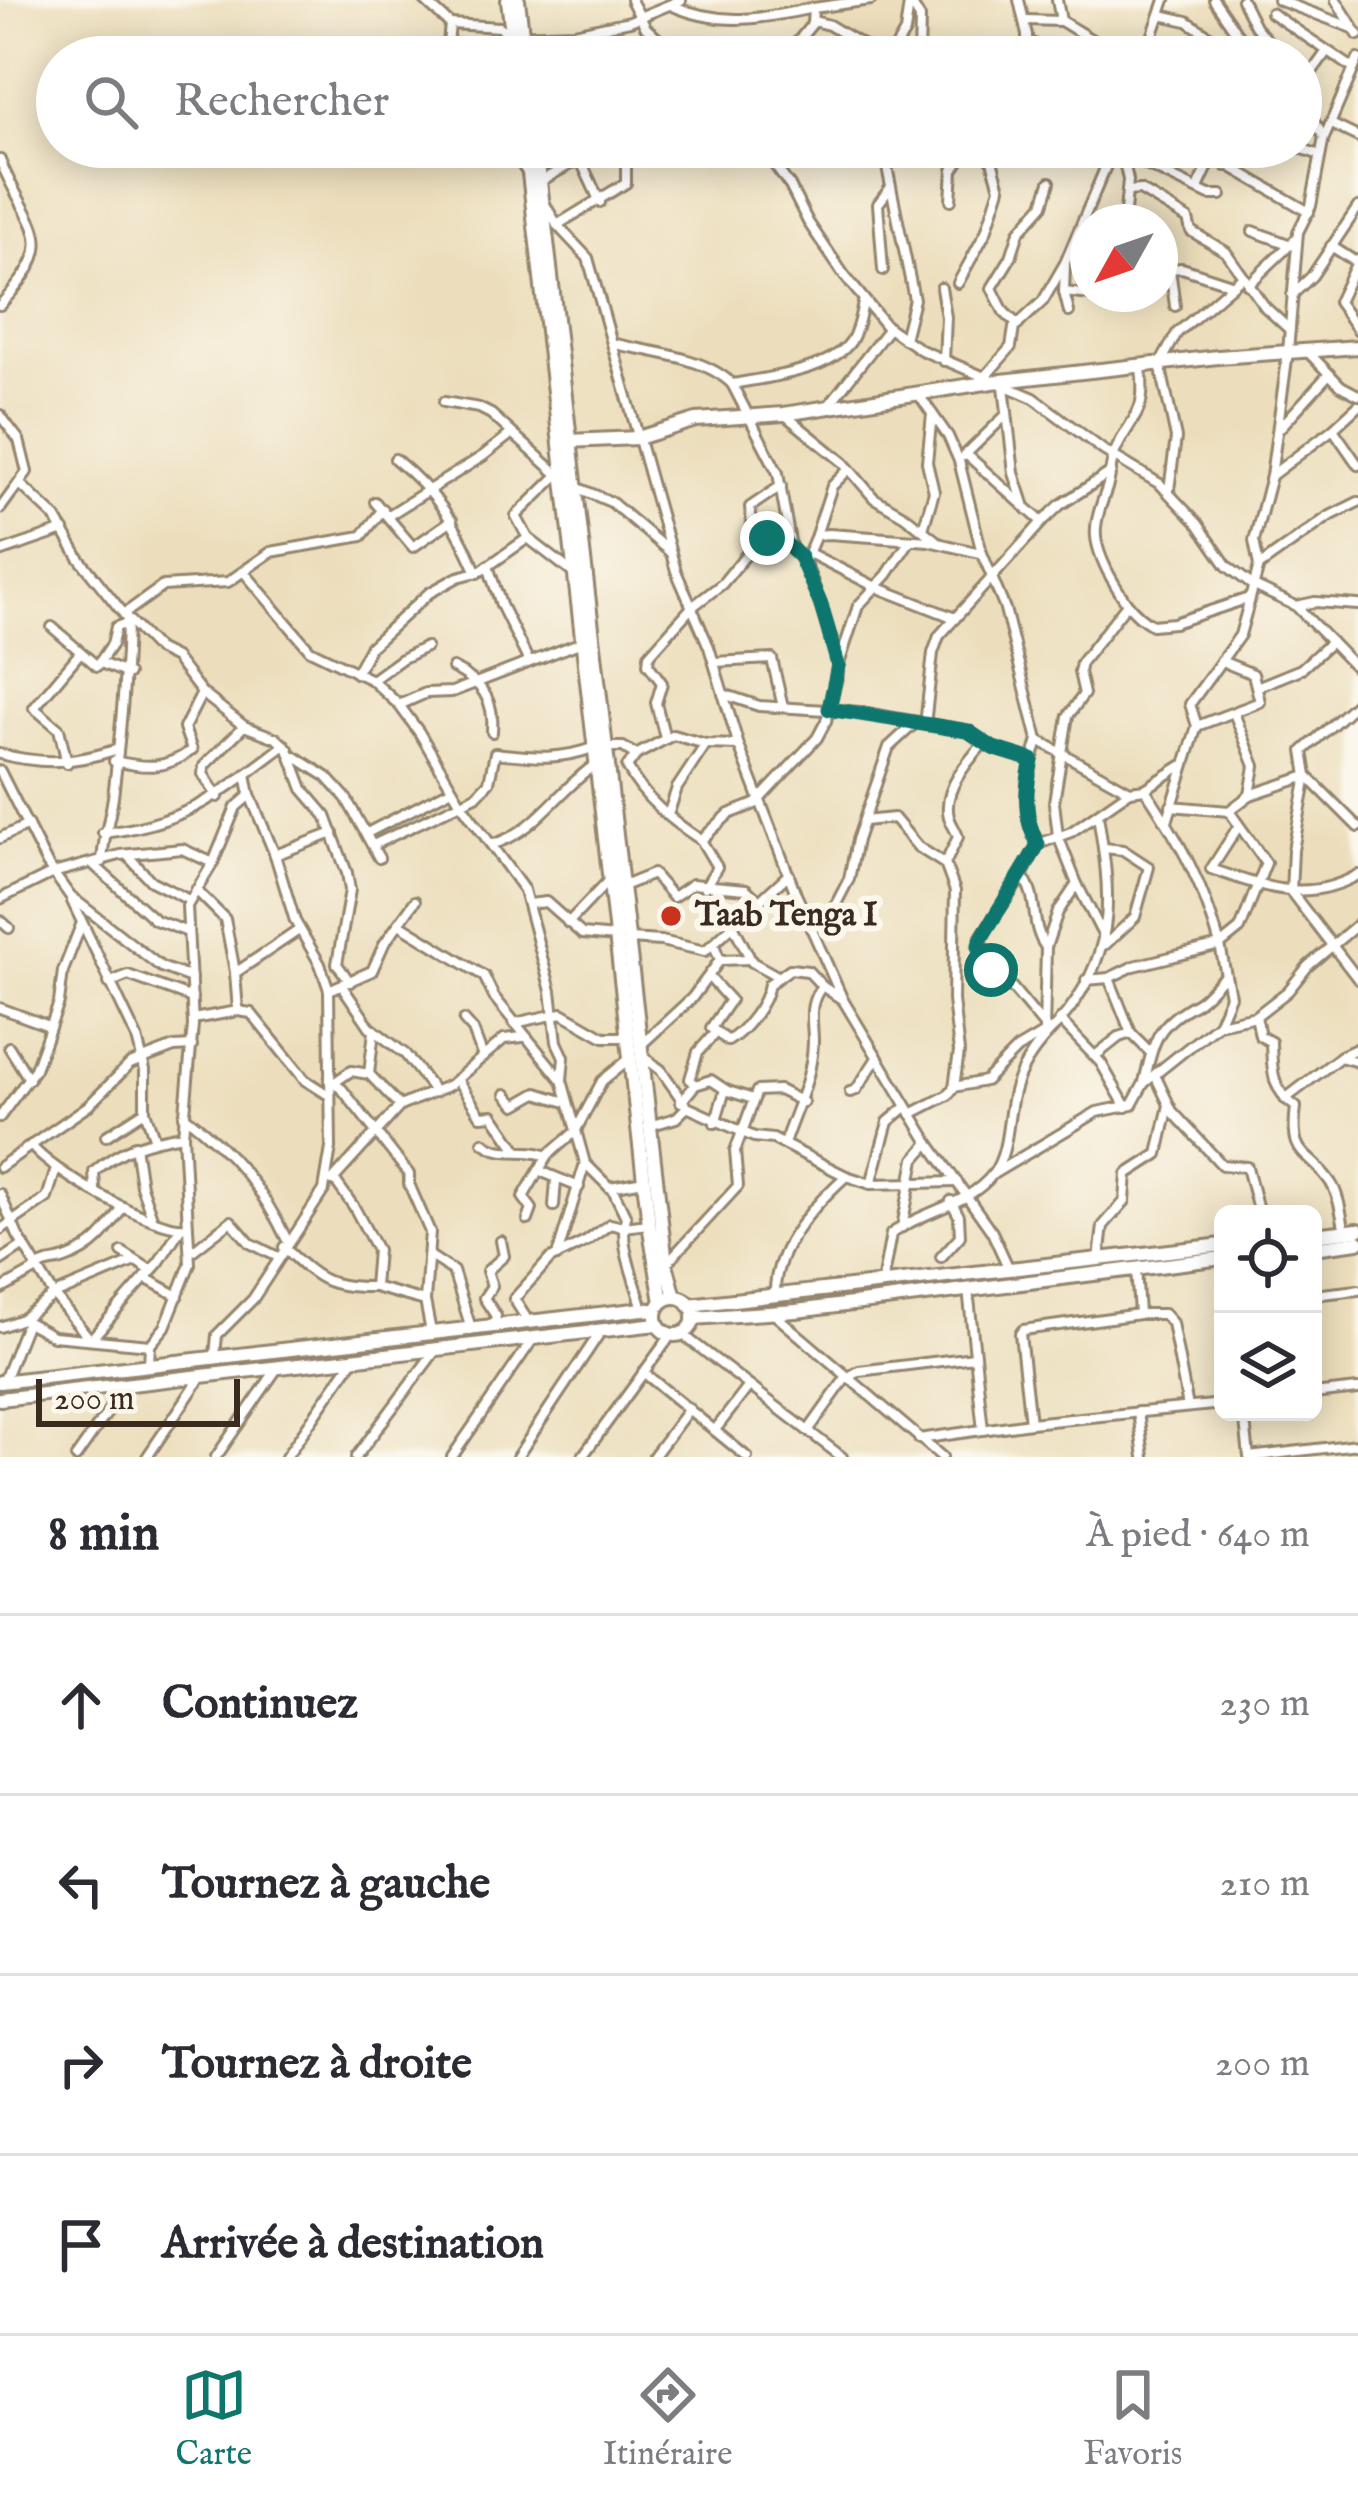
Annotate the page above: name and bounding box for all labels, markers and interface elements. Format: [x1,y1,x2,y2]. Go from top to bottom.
search box [36,36,1322,168]
icon: search [78,69,144,135]
text: Rechercher [174,74,389,131]
north arrow [1070,204,1178,312]
route end [740,511,794,565]
place label: Taab Tenga I [694,895,877,937]
marker: Taab Tenga I [658,903,684,929]
route start [964,943,1018,997]
map controls [1214,1205,1322,1421]
button: locate [1214,1205,1322,1313]
button: layers [1214,1313,1322,1421]
scale bar [36,1373,240,1426]
text: 200 m [54,1379,135,1421]
text: 8 min [48,1503,159,1568]
text: À pied · 640 m [1086,1511,1310,1560]
icon: ahead [48,1672,114,1738]
text: Continuez [162,1676,358,1733]
text: 230 m [1219,1680,1310,1729]
icon: left [48,1852,114,1918]
text: Tournez à gauche [162,1856,490,1913]
text: 210 m [1220,1860,1310,1909]
icon: right [48,2032,114,2098]
text: Tournez à droite [162,2036,472,2093]
text: 200 m [1215,2040,1310,2089]
icon: arrive [48,2212,114,2278]
text: Arrivée à destination [162,2216,544,2273]
tab: Carte [176,2362,252,2476]
tab: Itinéraire [603,2362,732,2476]
tab: Favoris [1084,2362,1182,2476]

